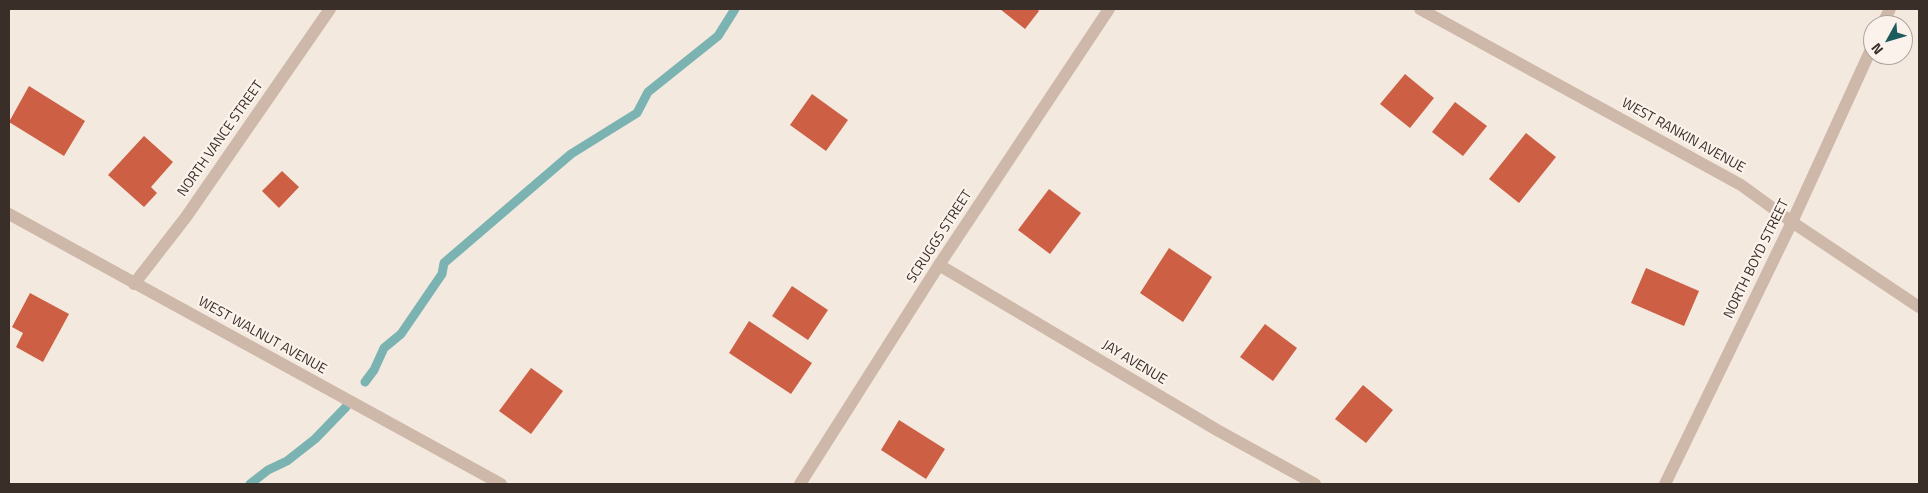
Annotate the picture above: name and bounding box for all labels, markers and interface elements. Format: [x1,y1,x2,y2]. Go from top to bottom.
north arrow [1863,15,1913,65]
text: N [1866,39,1888,60]
street label: NORTH VANCE STREET [175,78,267,200]
street label: WEST RANKIN AVENUE [1618,95,1748,177]
street label: SCRUGGS STREET [904,187,976,287]
street label: NORTH BOYD STREET [1721,197,1793,321]
street label: WEST WALNUT AVENUE [195,294,329,378]
street label: JAY AVENUE [1099,337,1169,389]

